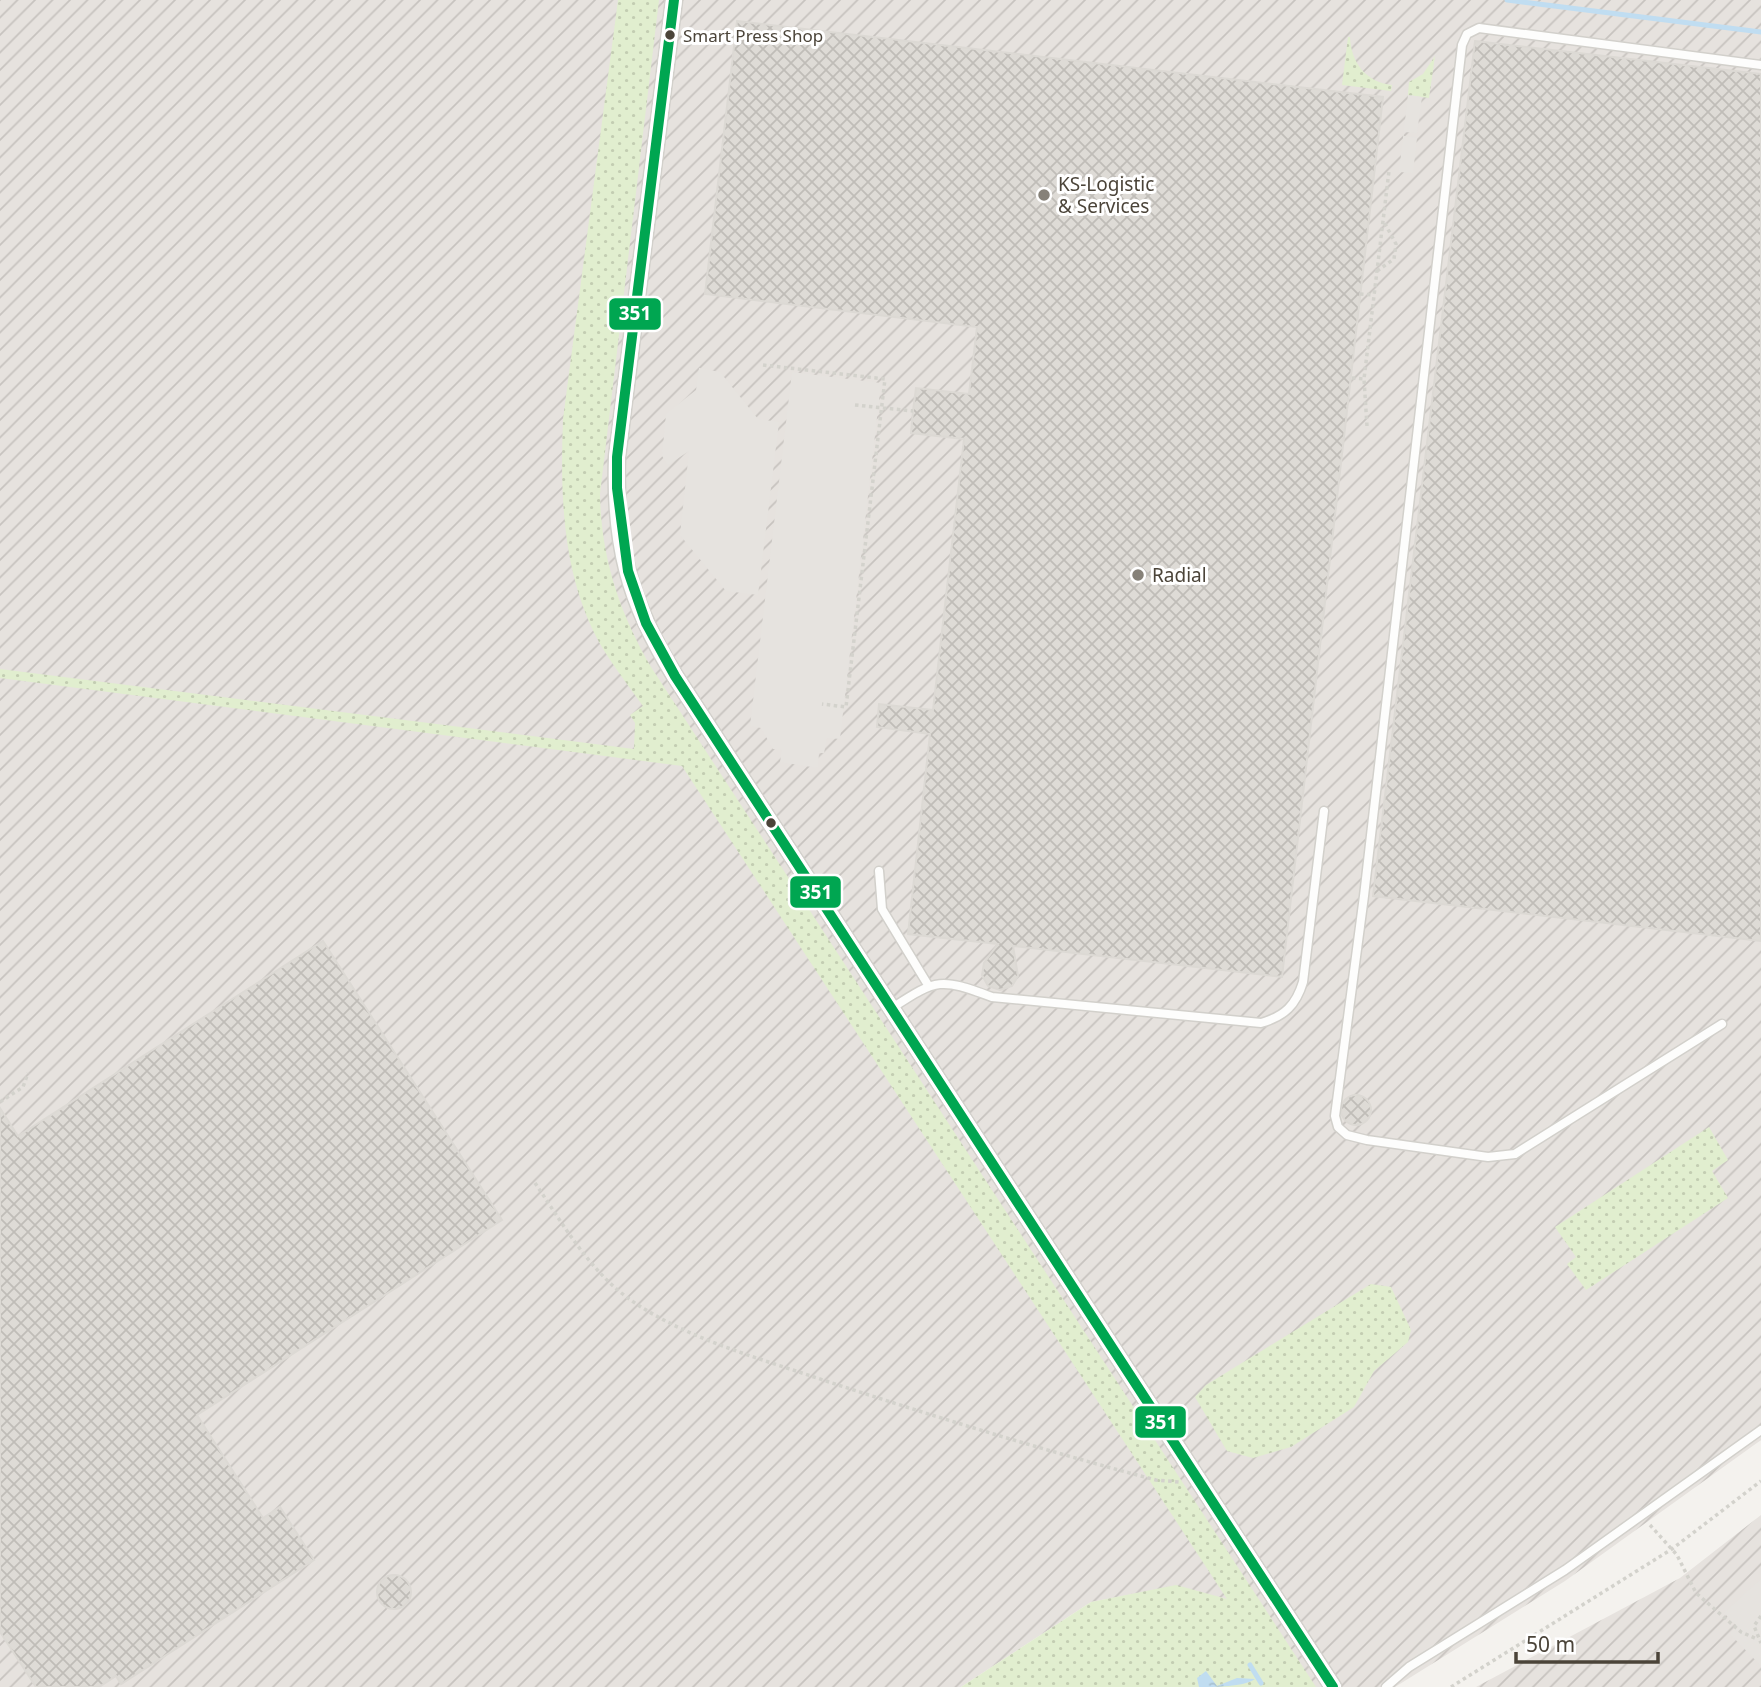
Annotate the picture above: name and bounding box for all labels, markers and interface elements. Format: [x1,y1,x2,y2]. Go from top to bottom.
place label: Smart Press Shop [683,24,823,47]
marker: Smart Press Shop [663,28,677,42]
place label: KS-Logistic & Services [1058,171,1154,219]
marker: KS-Logistic & Services [1036,187,1052,203]
line badge: 351 [608,297,662,331]
text: 351 [619,300,651,326]
place label: Radial [1152,562,1207,588]
marker: Radial [1130,567,1146,583]
unlabelled marker [764,816,778,830]
line badge: 351 [789,875,842,909]
text: 351 [800,879,832,905]
line badge: 351 [1134,1405,1187,1439]
text: 351 [1145,1409,1177,1435]
scale bar [1516,1620,1658,1664]
text: 50 m [1526,1630,1575,1658]

